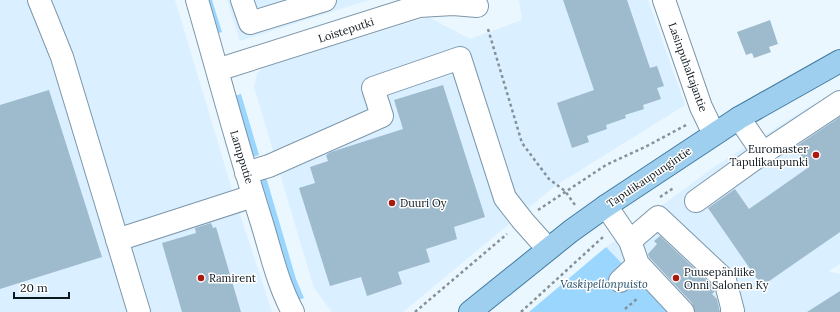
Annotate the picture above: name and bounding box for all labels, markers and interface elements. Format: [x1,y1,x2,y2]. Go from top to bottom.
street label: Loisteputki [316,14,376,46]
street label: Lasinpuhaltajantie [665,20,711,114]
street label: Lampputie [227,129,257,185]
place label: Euromaster Tapulikaupunki [729,142,808,169]
street label: Tapulikaupungintie [604,144,694,210]
marker: Euromaster Tapulikaupunki [811,150,821,160]
place label: Duuri Oy [400,196,447,210]
marker: Duuri Oy [387,198,397,208]
place label: Puusepänliike Onni Salonen Ky [684,265,769,292]
place label: Ramirent [209,271,257,285]
marker: Ramirent [196,273,206,283]
marker: Puusepänliike Onni Salonen Ky [671,273,681,283]
scale bar [14,274,69,300]
park label: Vaskipellonpuisto [560,277,648,291]
text: 20 m [20,280,48,295]

